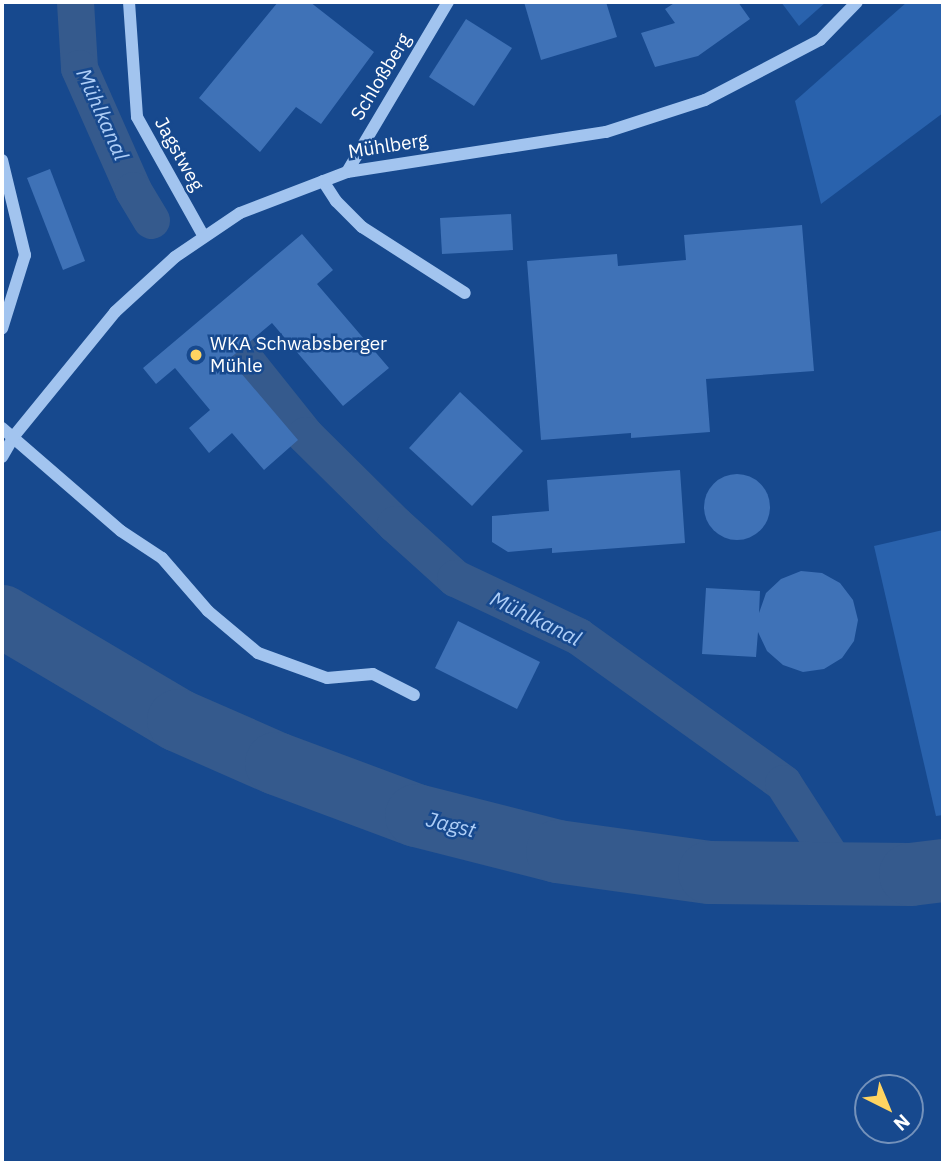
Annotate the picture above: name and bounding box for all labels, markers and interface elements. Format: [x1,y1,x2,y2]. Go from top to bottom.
street label: Schloßberg [346,29,416,125]
water label: Mühlkanal [72,64,134,164]
street label: Jagstweg [149,113,209,195]
street label: Mühlberg [347,128,429,164]
place label: WKA Schwabsberger Mühle [210,333,387,377]
marker: WKA Schwabsberger Mühle [188,347,204,363]
water label: Mühlkanal [486,585,586,651]
water label: Jagst [424,806,478,842]
north arrow [854,1074,924,1144]
text: N [889,1109,915,1136]

